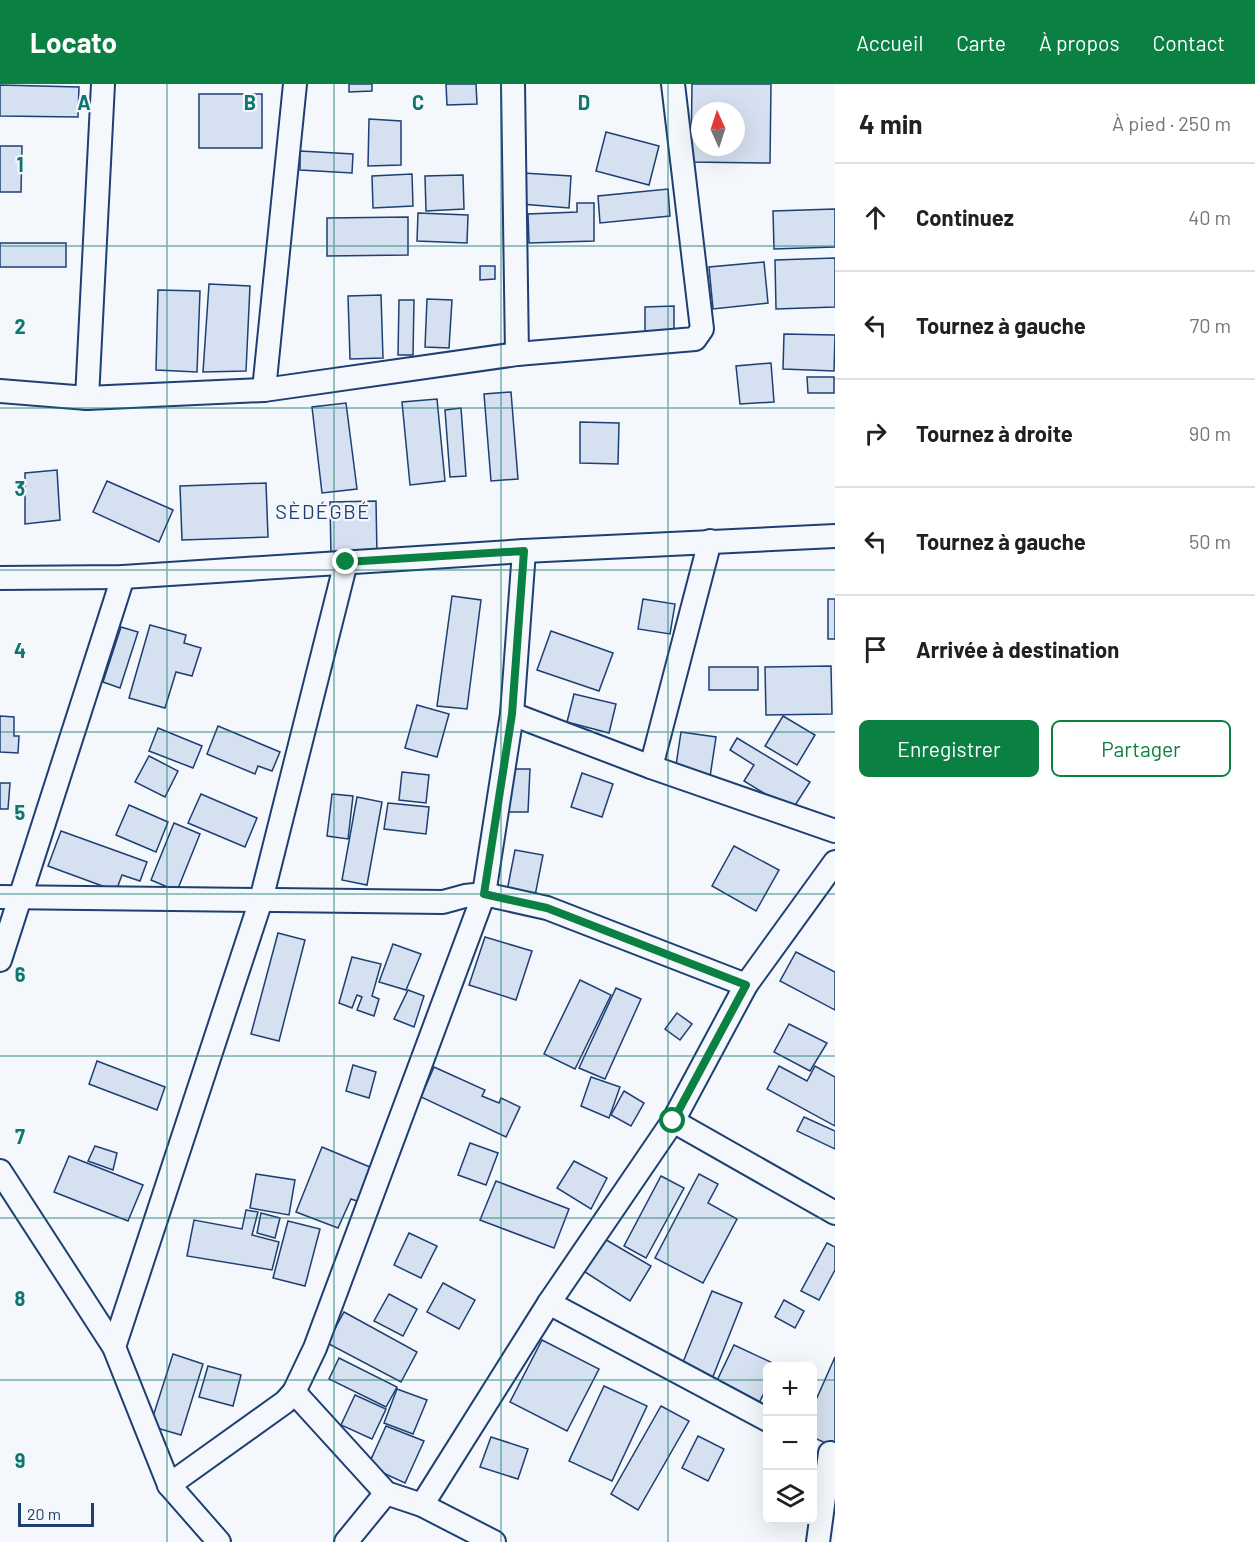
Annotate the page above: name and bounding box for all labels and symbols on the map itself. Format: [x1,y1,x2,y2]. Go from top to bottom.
text: A [77,90,91,114]
text: B [244,90,256,114]
text: C [412,90,424,114]
text: D [578,90,590,114]
north arrow [691,102,745,156]
text: 1 [16,152,24,176]
text: 2 [14,314,26,338]
text: 3 [15,476,25,500]
district label: SÈDÉGBÉ [275,499,371,523]
route end [332,548,358,574]
text: 4 [14,638,26,662]
text: 5 [15,800,26,824]
text: 6 [15,962,26,986]
route start [659,1107,685,1133]
text: 7 [15,1124,25,1148]
text: 8 [15,1286,26,1310]
text: 9 [15,1448,25,1472]
scale bar [18,1500,94,1528]

